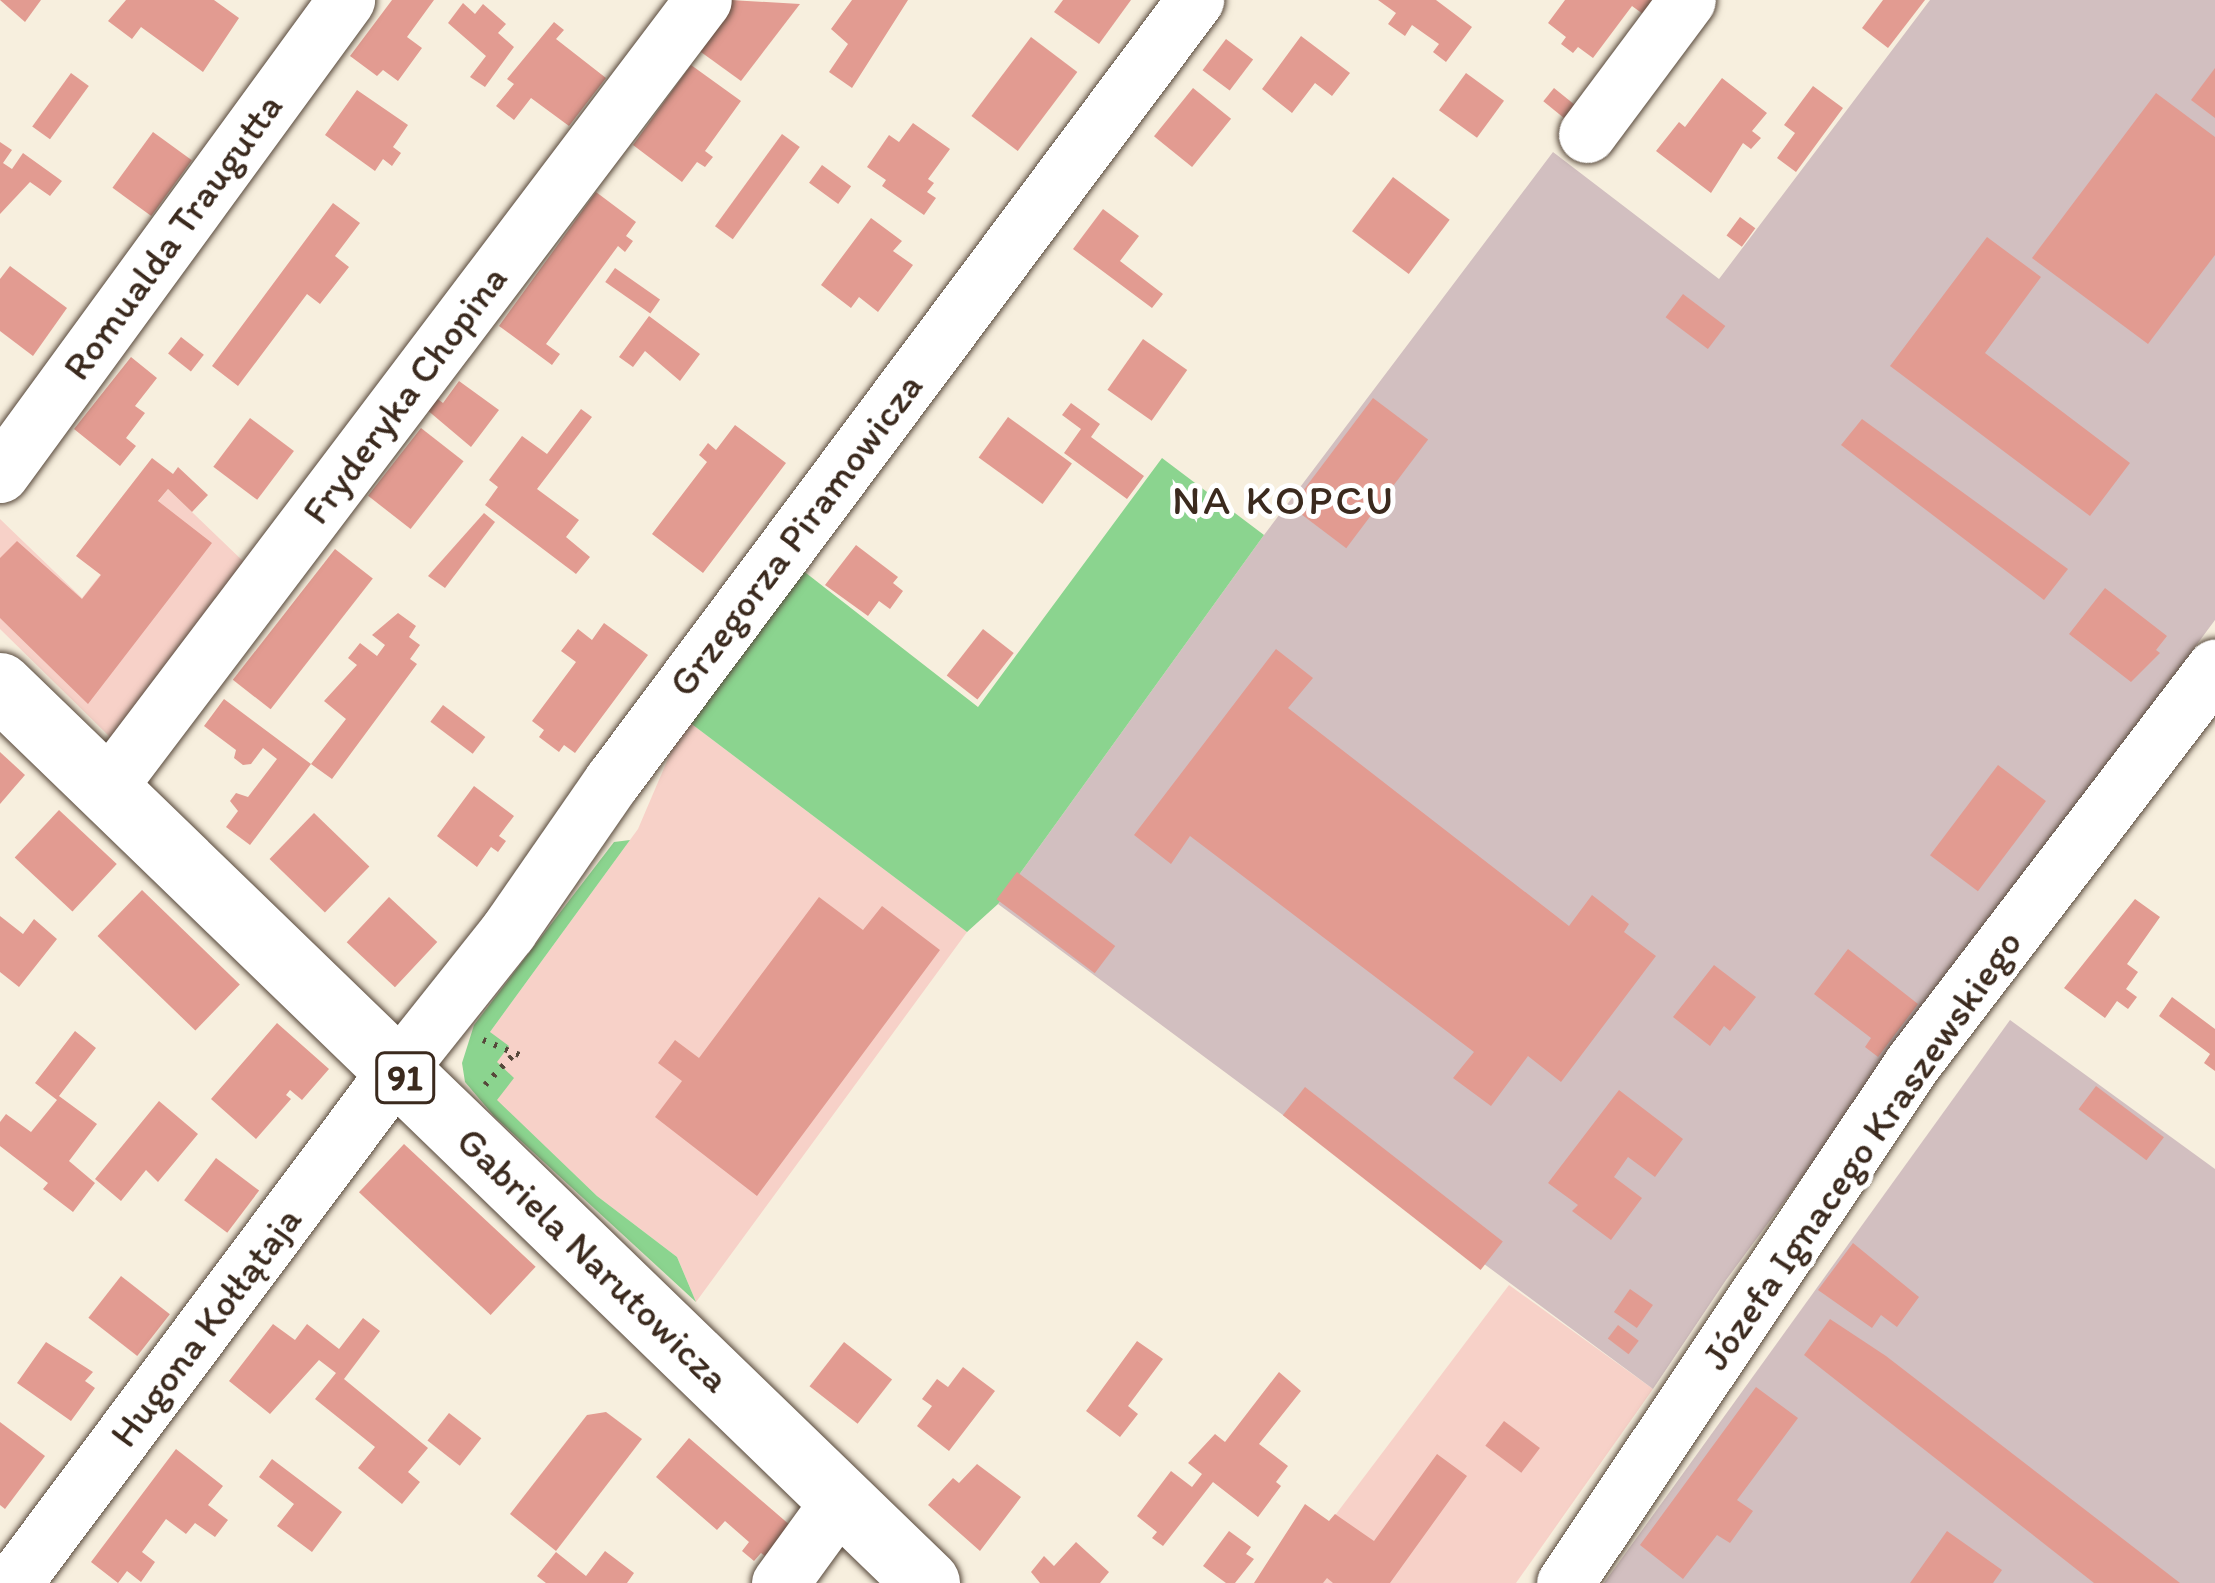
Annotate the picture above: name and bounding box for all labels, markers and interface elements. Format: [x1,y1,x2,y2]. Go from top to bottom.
street label: Romualda Traugutta [53,84,293,390]
street label: Fryderyka Chopina [292,256,518,534]
street label: Grzegorza Piramowicza [660,365,932,705]
district label: NA KOPCU [1172,475,1396,525]
street label: Józefa Ignacego Kraszewskiego [1692,922,2032,1378]
road number: 91 [375,1048,435,1108]
street label: Gabriela Narutowicza [447,1118,739,1402]
street label: Hugona Kołłątaja [100,1198,312,1456]

